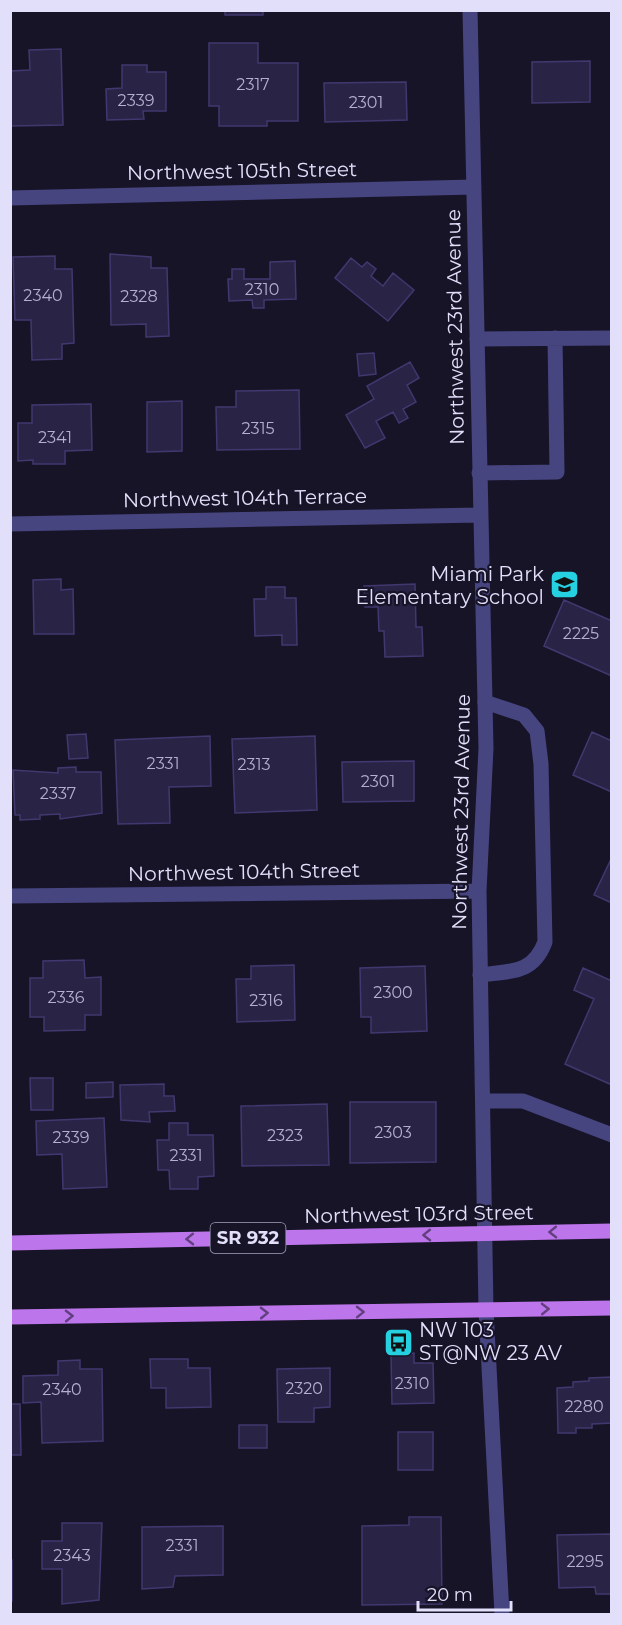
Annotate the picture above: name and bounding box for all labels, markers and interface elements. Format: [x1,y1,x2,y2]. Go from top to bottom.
house number: 2317 [236,75,270,94]
house number: 2339 [118,91,154,110]
house number: 2301 [349,93,383,112]
street label: Northwest 105th Street [127,157,357,185]
street label: Northwest 23rd Avenue [441,209,469,445]
house number: 2310 [245,280,279,299]
house number: 2340 [23,286,63,305]
house number: 2328 [120,287,158,306]
house number: 2315 [242,419,274,438]
house number: 2341 [38,428,72,447]
street label: Northwest 104th Terrace [123,484,367,512]
place label: Miami Park Elementary School [355,562,544,609]
school or university icon: Miami Park Elementary School [549,569,581,601]
house number: 2225 [563,624,599,643]
street label: Northwest 23rd Avenue [447,694,475,930]
house number: 2331 [147,754,179,773]
house number: 2313 [238,755,270,774]
house number: 2301 [361,772,395,791]
house number: 2337 [40,784,76,803]
street label: Northwest 104th Street [128,858,360,886]
house number: 2300 [373,983,413,1002]
house number: 2336 [48,988,85,1007]
house number: 2316 [249,991,283,1010]
house number: 2303 [374,1123,412,1142]
house number: 2323 [267,1126,303,1145]
house number: 2339 [53,1128,89,1147]
house number: 2331 [170,1146,202,1165]
street label: Northwest 103rd Street [304,1200,534,1228]
road number: SR 932 [210,1223,286,1253]
one-way arrow [549,1226,558,1239]
one-way arrow [422,1229,431,1241]
one-way arrow [185,1233,194,1245]
one-way arrow [540,1303,549,1315]
one-way arrow [356,1306,365,1318]
one-way arrow [259,1307,268,1319]
one-way arrow [64,1310,73,1322]
place label: NW 103 ST@NW 23 AV [419,1318,562,1365]
bus stop icon: NW 103 ST@NW 23 AV [382,1326,414,1358]
house number: 2310 [395,1374,429,1393]
house number: 2320 [285,1379,323,1398]
house number: 2340 [42,1380,82,1399]
house number: 2280 [565,1397,603,1416]
house number: 2331 [166,1536,198,1555]
house number: 2343 [53,1546,91,1565]
house number: 2295 [567,1552,603,1571]
scale bar [418,1574,511,1612]
text: 20 m [427,1584,473,1606]

